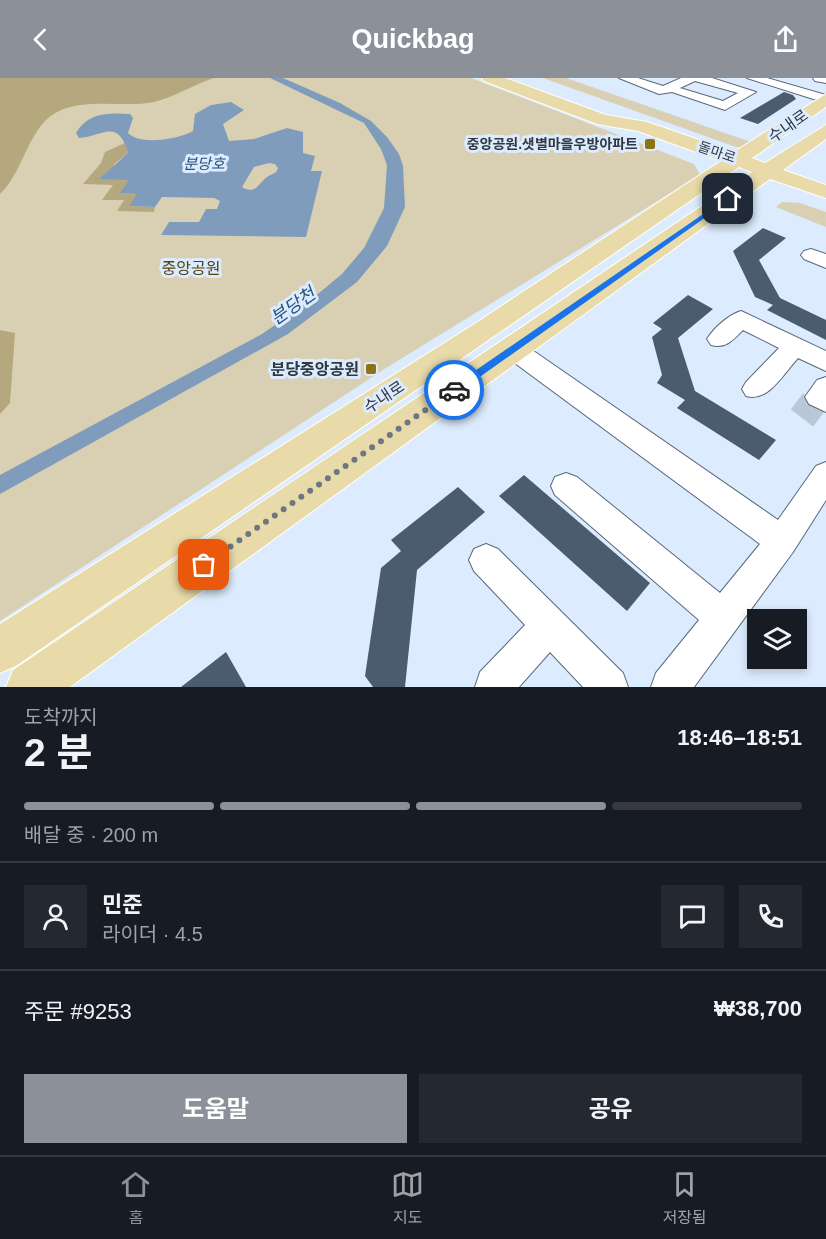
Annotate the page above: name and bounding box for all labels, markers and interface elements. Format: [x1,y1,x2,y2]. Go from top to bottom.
icon: back [24,23,57,56]
icon: share [769,23,802,56]
text: Quickbag [351,24,475,54]
street label: 수내로 [765,106,811,146]
place label: 중앙공원.샛별마을우방아파트 [467,136,638,152]
marker: 중앙공원.샛별마을우방아파트 [643,137,657,151]
street label: 돌마로 [696,138,738,166]
water label: 분당호 [183,155,226,172]
pin [702,173,753,224]
icon: home [711,182,744,215]
park label: 중앙공원 [162,260,220,277]
water label: 분당천 [267,282,321,328]
courier [424,360,484,420]
place label: 분당중앙공원 [271,361,359,378]
marker: 분당중앙공원 [364,362,378,376]
icon: car [438,374,471,407]
street label: 수내로 [361,378,407,416]
pin [178,539,229,590]
icon: bag [187,548,220,581]
map controls [747,609,807,669]
button: layers [747,609,807,669]
text: 도착까지 [24,706,98,728]
text: 18:46–18:51 [677,725,802,750]
text: 2 분 [24,731,92,774]
text: 배달 중 · 200 m [24,824,158,846]
button: person [24,885,87,948]
button: chat [661,885,724,948]
button: phone [739,885,802,948]
text: 민준 [102,892,142,917]
text: 라이더 · 4.5 [102,923,203,945]
text: ₩38,700 [714,996,802,1021]
text: 주문 #9253 [24,999,132,1024]
button: 도움말 [24,1074,407,1143]
button: 공유 [419,1074,802,1143]
tab: 홈 [119,1168,152,1228]
tab: 지도 [391,1168,424,1228]
tab: 저장됨 [663,1168,707,1228]

